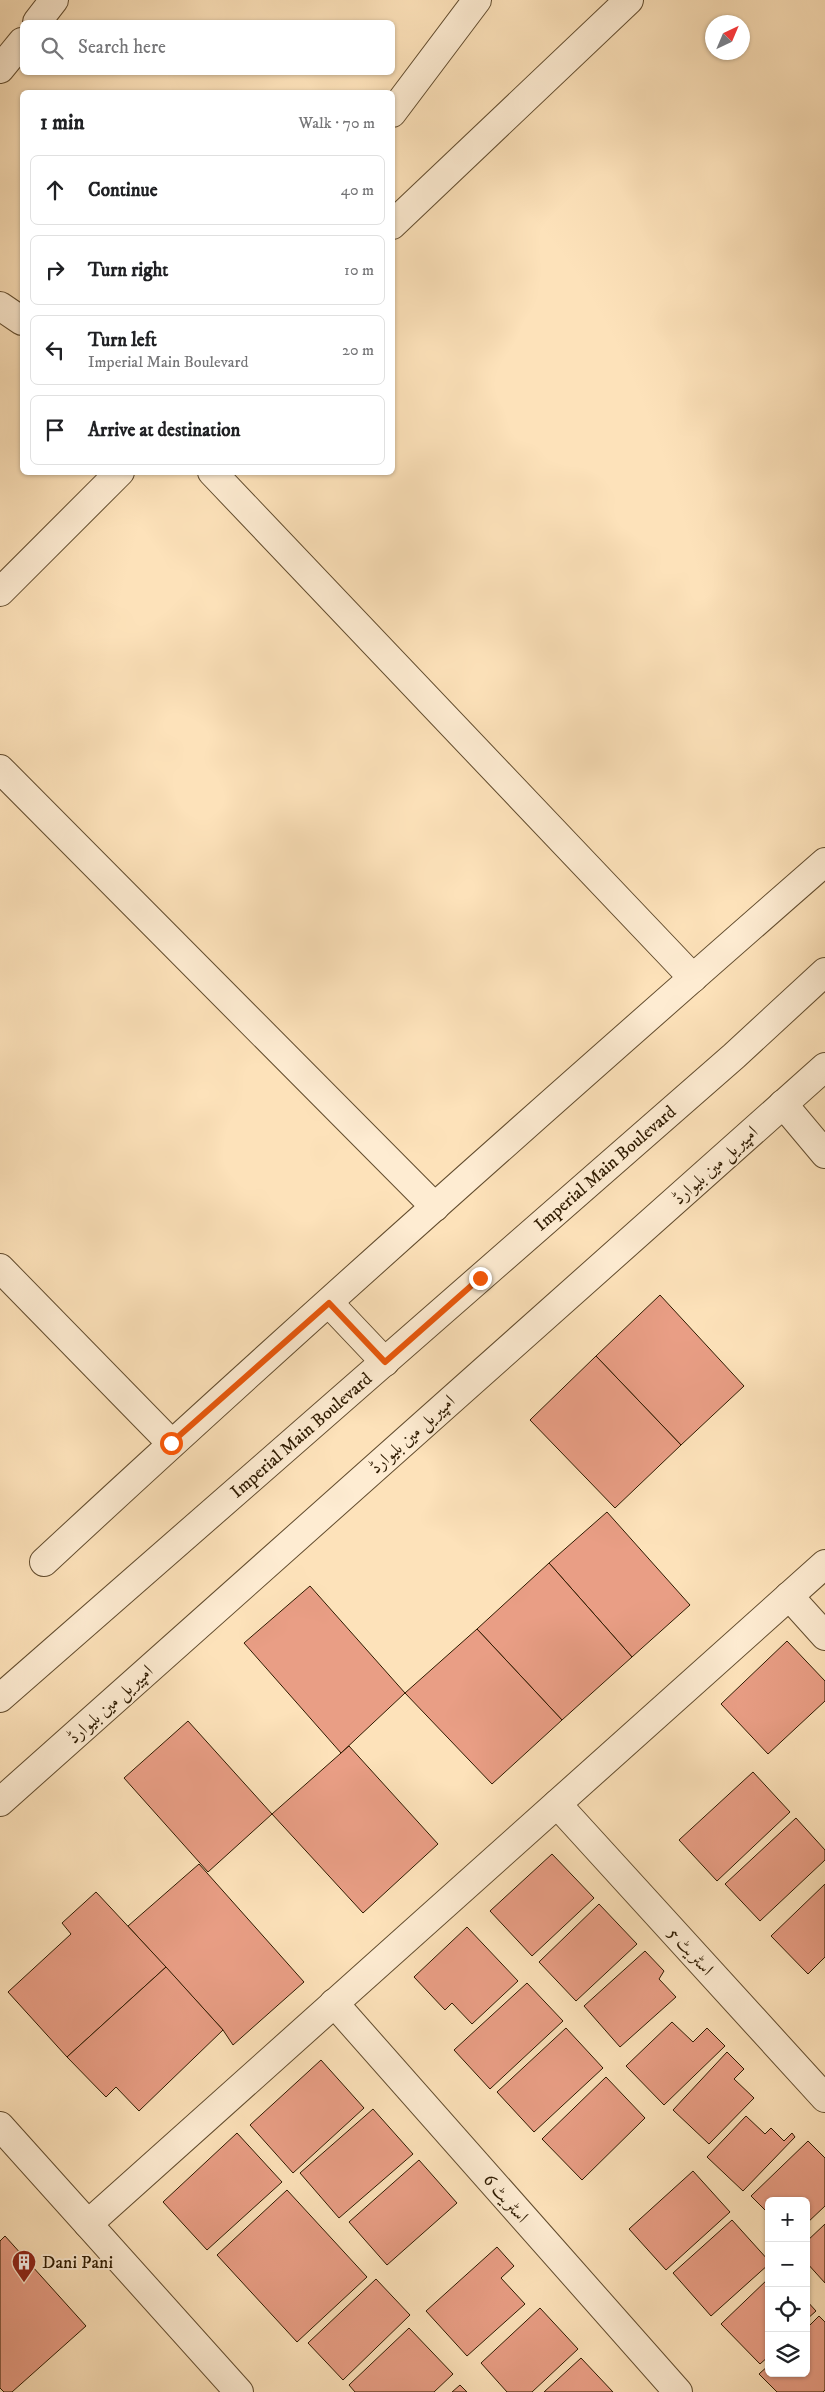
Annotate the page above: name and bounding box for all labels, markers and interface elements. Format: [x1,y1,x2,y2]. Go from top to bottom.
north arrow [705,15,750,60]
search box [20,20,395,75]
icon: search [38,34,66,62]
text: Search here [78,36,166,59]
text: 1 min [40,110,84,136]
text: Walk · 70 m [299,113,375,133]
icon: ahead [41,176,69,204]
text: Continue [88,179,158,202]
text: 40 m [341,180,374,200]
icon: right [41,256,69,284]
text: Turn right [88,259,168,282]
text: 10 m [344,260,374,280]
text: Turn left [88,329,157,352]
icon: left [41,336,69,364]
text: 20 m [342,340,374,360]
text: Imperial Main Boulevard [88,352,248,372]
icon: arrive [41,416,69,444]
text: Arrive at destination [88,419,240,442]
street label: Imperial Main Boulevard [530,1101,681,1236]
street label: امپیریل مین بلیوارڈ [668,1122,764,1211]
route end [469,1267,492,1290]
street label: Imperial Main Boulevard [226,1368,377,1503]
street label: امپیریل مین بلیوارڈ [365,1391,461,1480]
route start [160,1432,183,1455]
street label: امپیریل مین بلیوارڈ [63,1661,159,1750]
street label: اسٹریٹ 5 [663,1923,718,1980]
street label: اسٹریٹ 6 [478,2170,533,2228]
map controls [765,2197,810,2377]
button: + [765,2197,810,2242]
button: − [765,2242,810,2287]
building icon: Dani Pani [11,2249,37,2283]
place label: Dani Pani [42,2252,113,2274]
button: locate [765,2287,810,2332]
button: layers [765,2332,810,2377]

